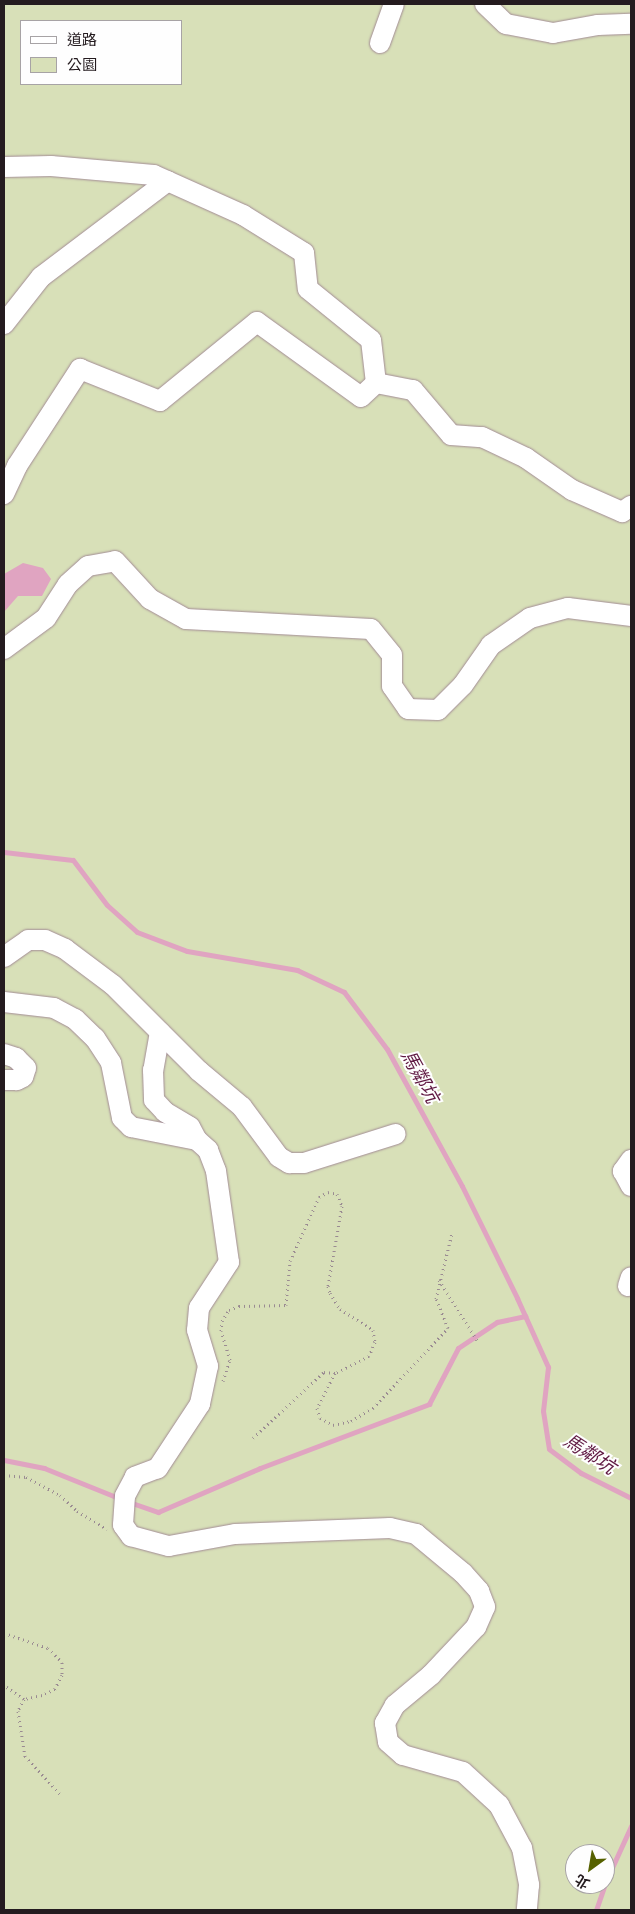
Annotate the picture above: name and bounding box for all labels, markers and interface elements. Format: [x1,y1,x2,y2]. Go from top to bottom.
legend [20,20,182,85]
text: 道路 [67,29,97,52]
text: 公園 [67,54,97,77]
water label: 馬鄰坑 [395,1047,443,1107]
water label: 馬鄰坑 [559,1430,619,1480]
north arrow [565,1844,615,1894]
text: 北 [571,1869,594,1894]

